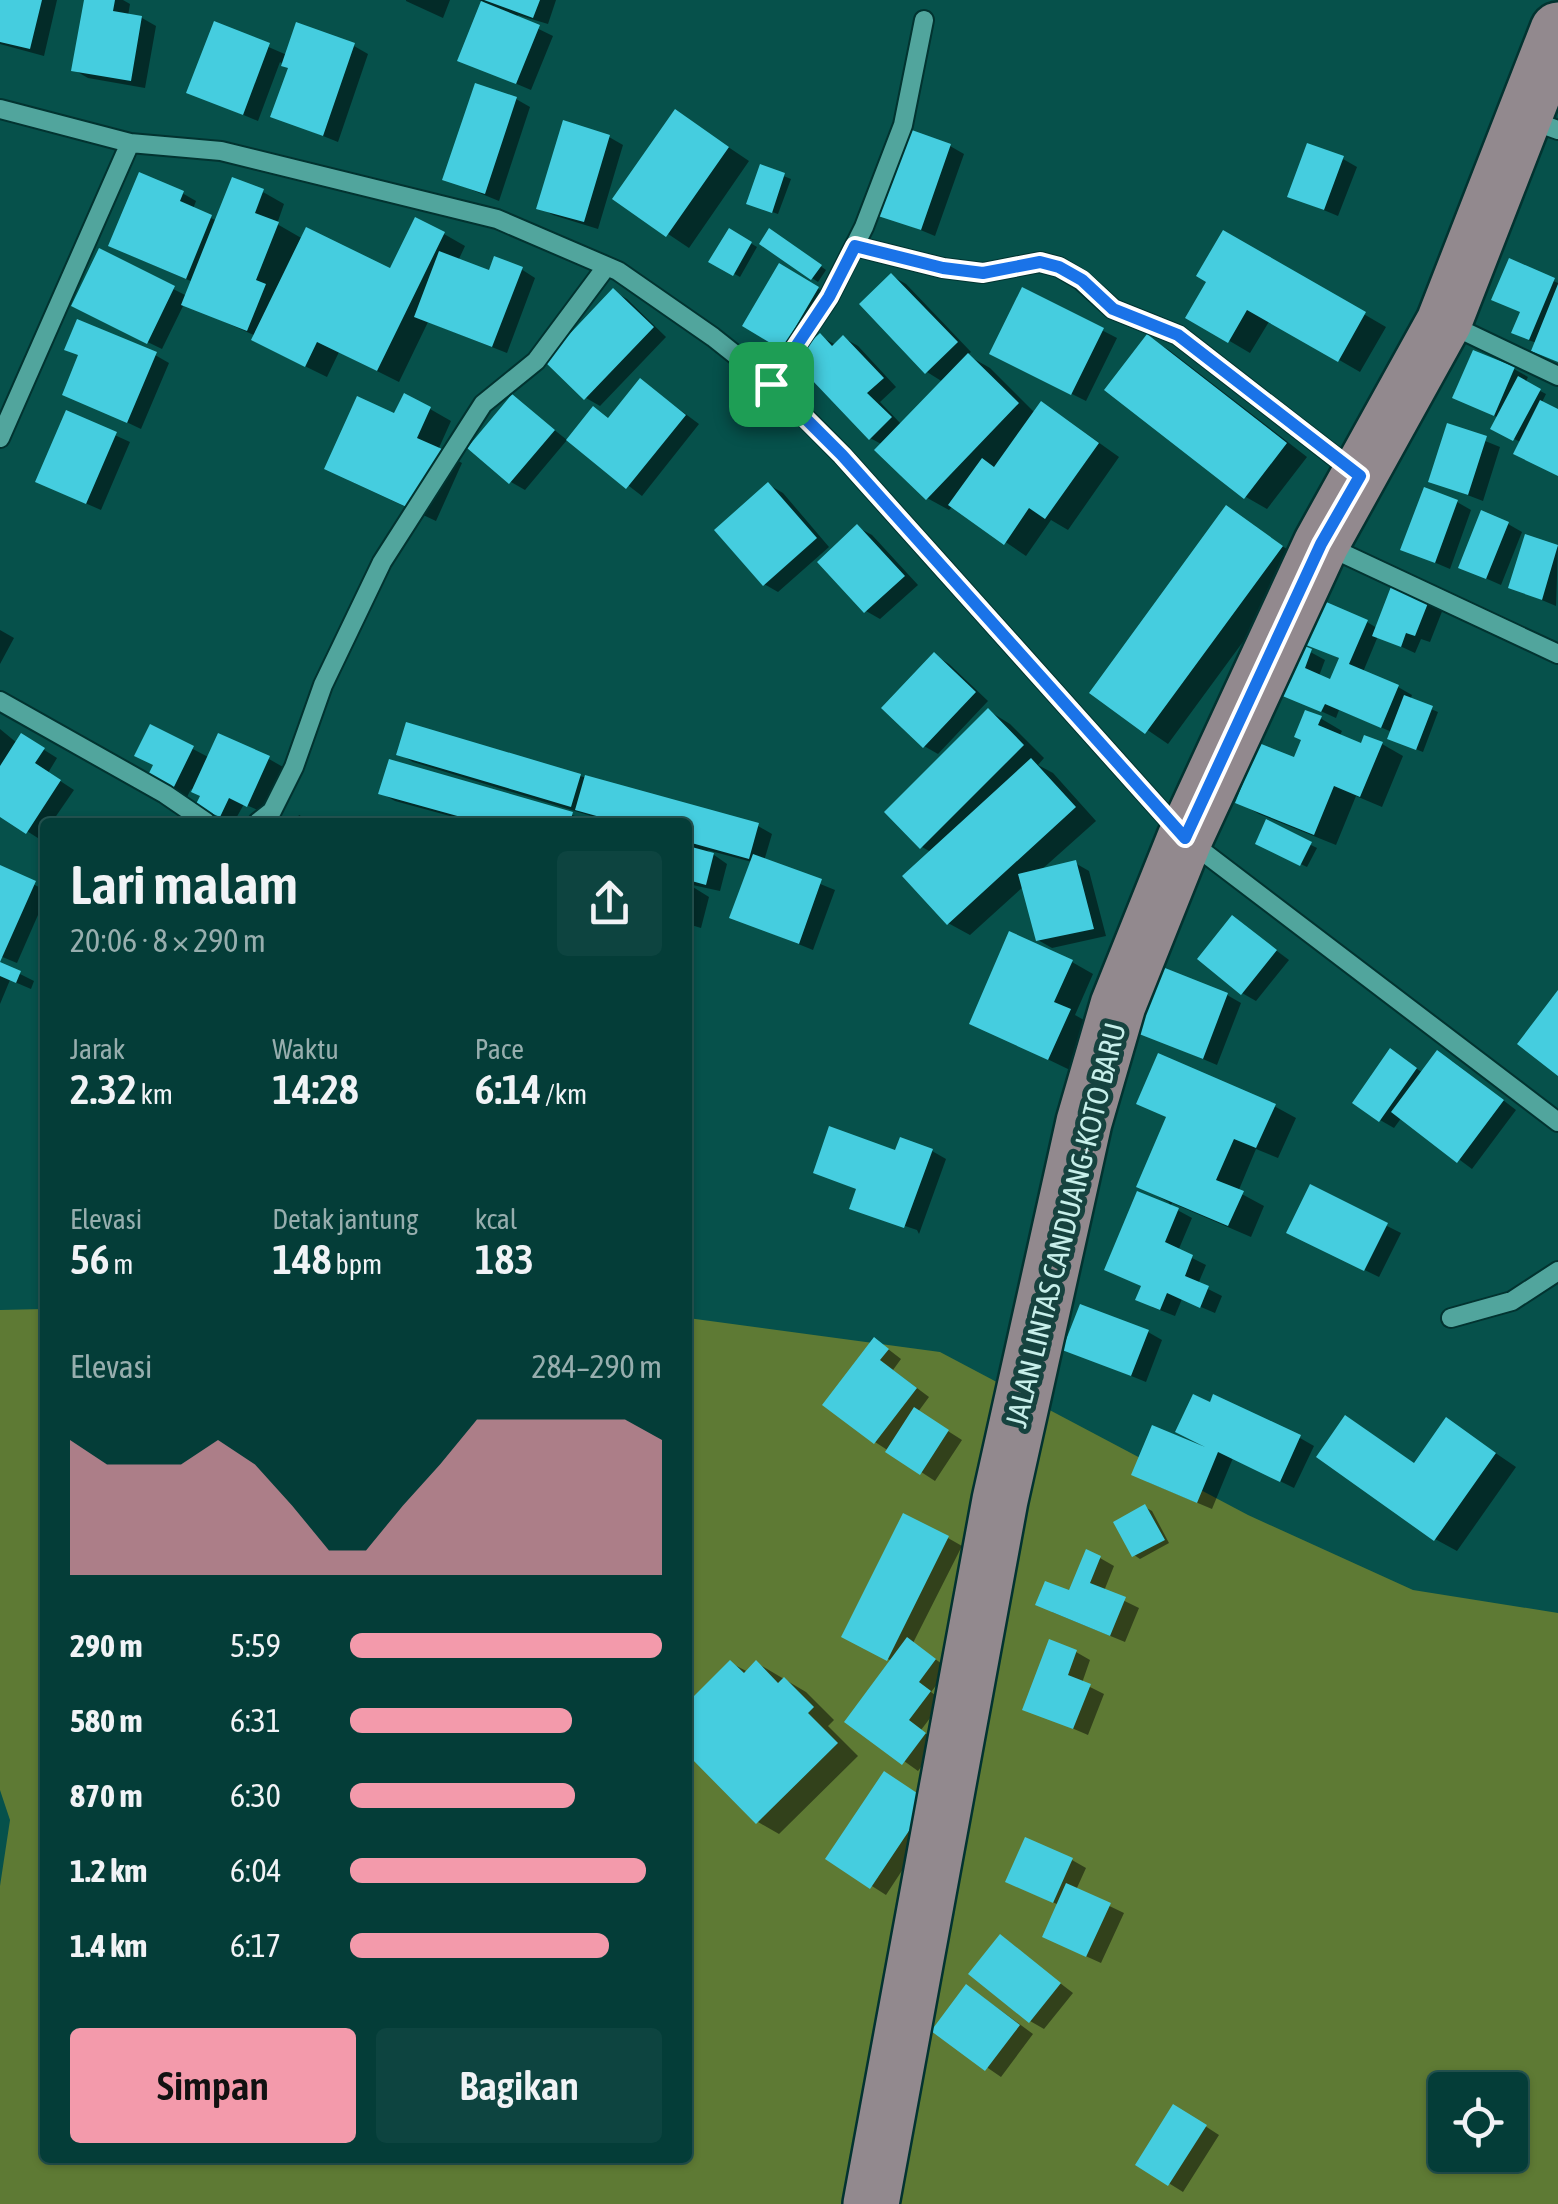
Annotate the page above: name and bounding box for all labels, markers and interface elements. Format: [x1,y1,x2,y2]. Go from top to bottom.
pin [729,342,814,427]
icon: arrive [744,357,799,412]
button: share [557,851,662,956]
text: Lari malam [70,853,298,916]
text: 20:06 · 8 × 290 m [70,922,266,959]
street label: JALAN LINTAS CANDUANG-KOTO BARU [998,1019,1132,1431]
text: Jarak [70,1033,125,1065]
text: Waktu [272,1033,339,1065]
text: Pace [475,1033,524,1065]
text: 2.32 [70,1065,137,1113]
text: 14:28 [272,1065,359,1113]
text: 6:14 [475,1065,541,1113]
text: km [137,1078,173,1110]
text: /km [541,1078,587,1110]
text: Elevasi [70,1203,142,1235]
text: Detak jantung [272,1203,418,1235]
text: kcal [475,1203,517,1235]
text: 56 [70,1235,109,1283]
text: 148 [272,1235,332,1283]
text: 183 [475,1235,534,1283]
text: m [109,1248,133,1280]
text: bpm [332,1248,382,1280]
text: Elevasi [70,1348,152,1385]
text: 284–290 m [532,1348,662,1385]
text: 290 m [70,1627,143,1664]
text: 5:59 [230,1627,281,1664]
text: 580 m [70,1702,143,1739]
text: 6:31 [230,1702,281,1739]
text: 870 m [70,1777,143,1814]
text: 6:30 [230,1777,281,1814]
text: 1.2 km [70,1852,147,1889]
text: 6:04 [230,1852,281,1889]
text: 1.4 km [70,1927,147,1964]
text: 6:17 [230,1927,281,1964]
button: Simpan [70,2028,356,2143]
button: Bagikan [376,2028,662,2143]
map controls [1428,2072,1528,2172]
button: locate [1428,2072,1528,2172]

